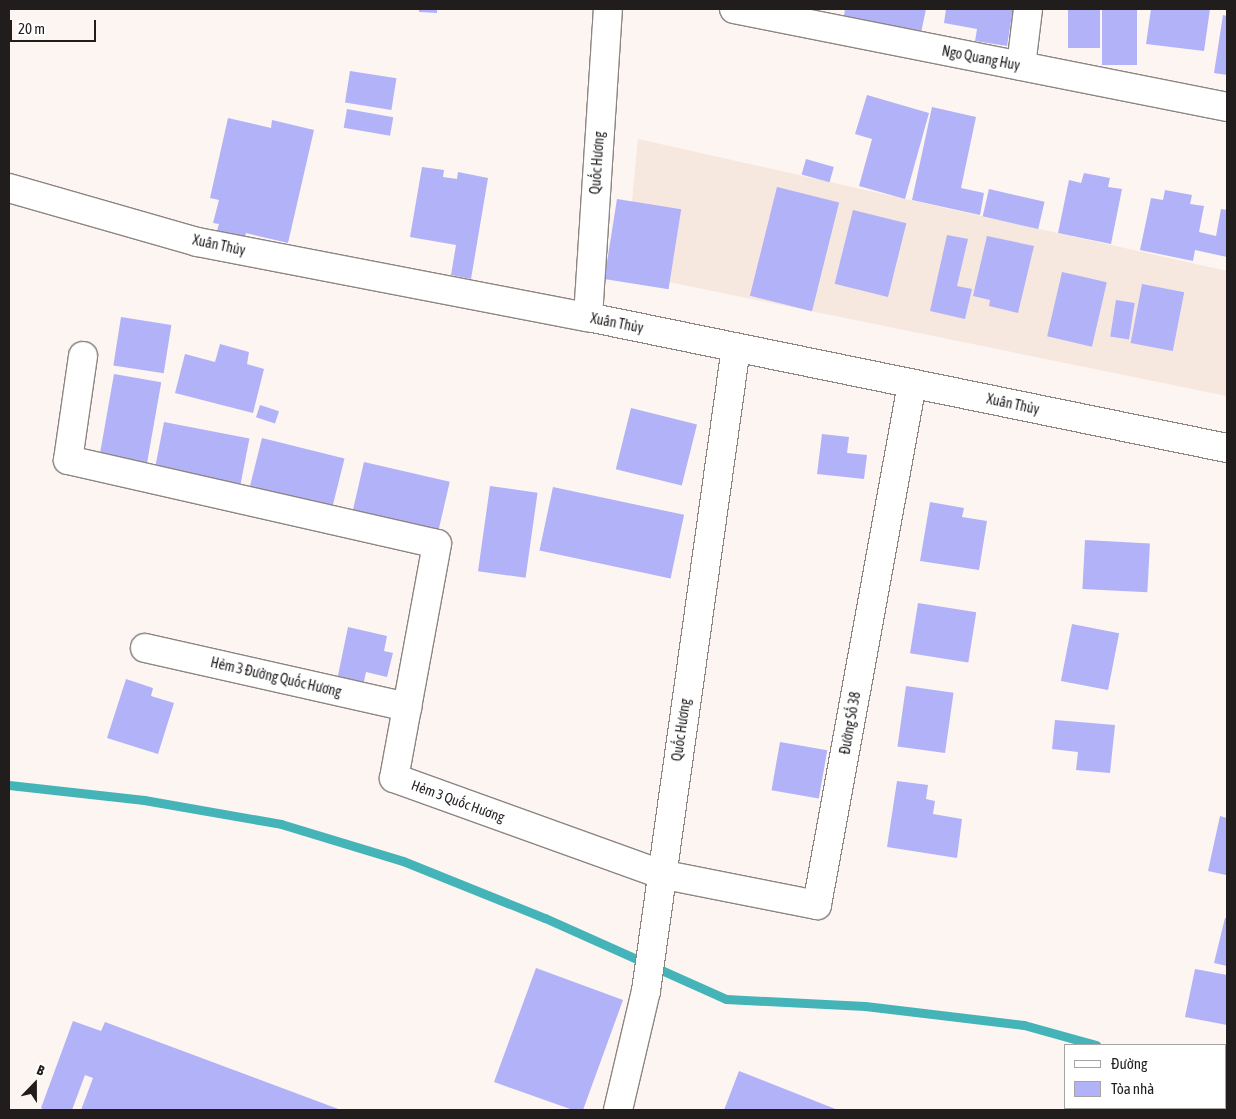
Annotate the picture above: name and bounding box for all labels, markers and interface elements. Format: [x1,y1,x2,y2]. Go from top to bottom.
scale bar [12,10,99,42]
text: 20 m [18,20,45,37]
street label: Ngo Quang Huy [940,42,1022,74]
street label: Quốc Hương [586,131,608,195]
street label: Xuân Thủy [191,231,247,259]
street label: Xuân Thủy [589,310,645,336]
street label: Xuân Thủy [985,390,1041,418]
street label: Hẻm 3 Đường Quốc Hương [209,654,343,700]
street label: Đường Số 38 [836,690,864,756]
street label: Quốc Hương [668,698,694,762]
street label: Hẻm 3 Quốc Hương [409,776,507,826]
legend [1064,1044,1226,1109]
text: Đường [1111,1055,1147,1072]
north arrow [10,1059,60,1109]
text: B [35,1061,47,1079]
text: Tòa nhà [1111,1080,1154,1097]

